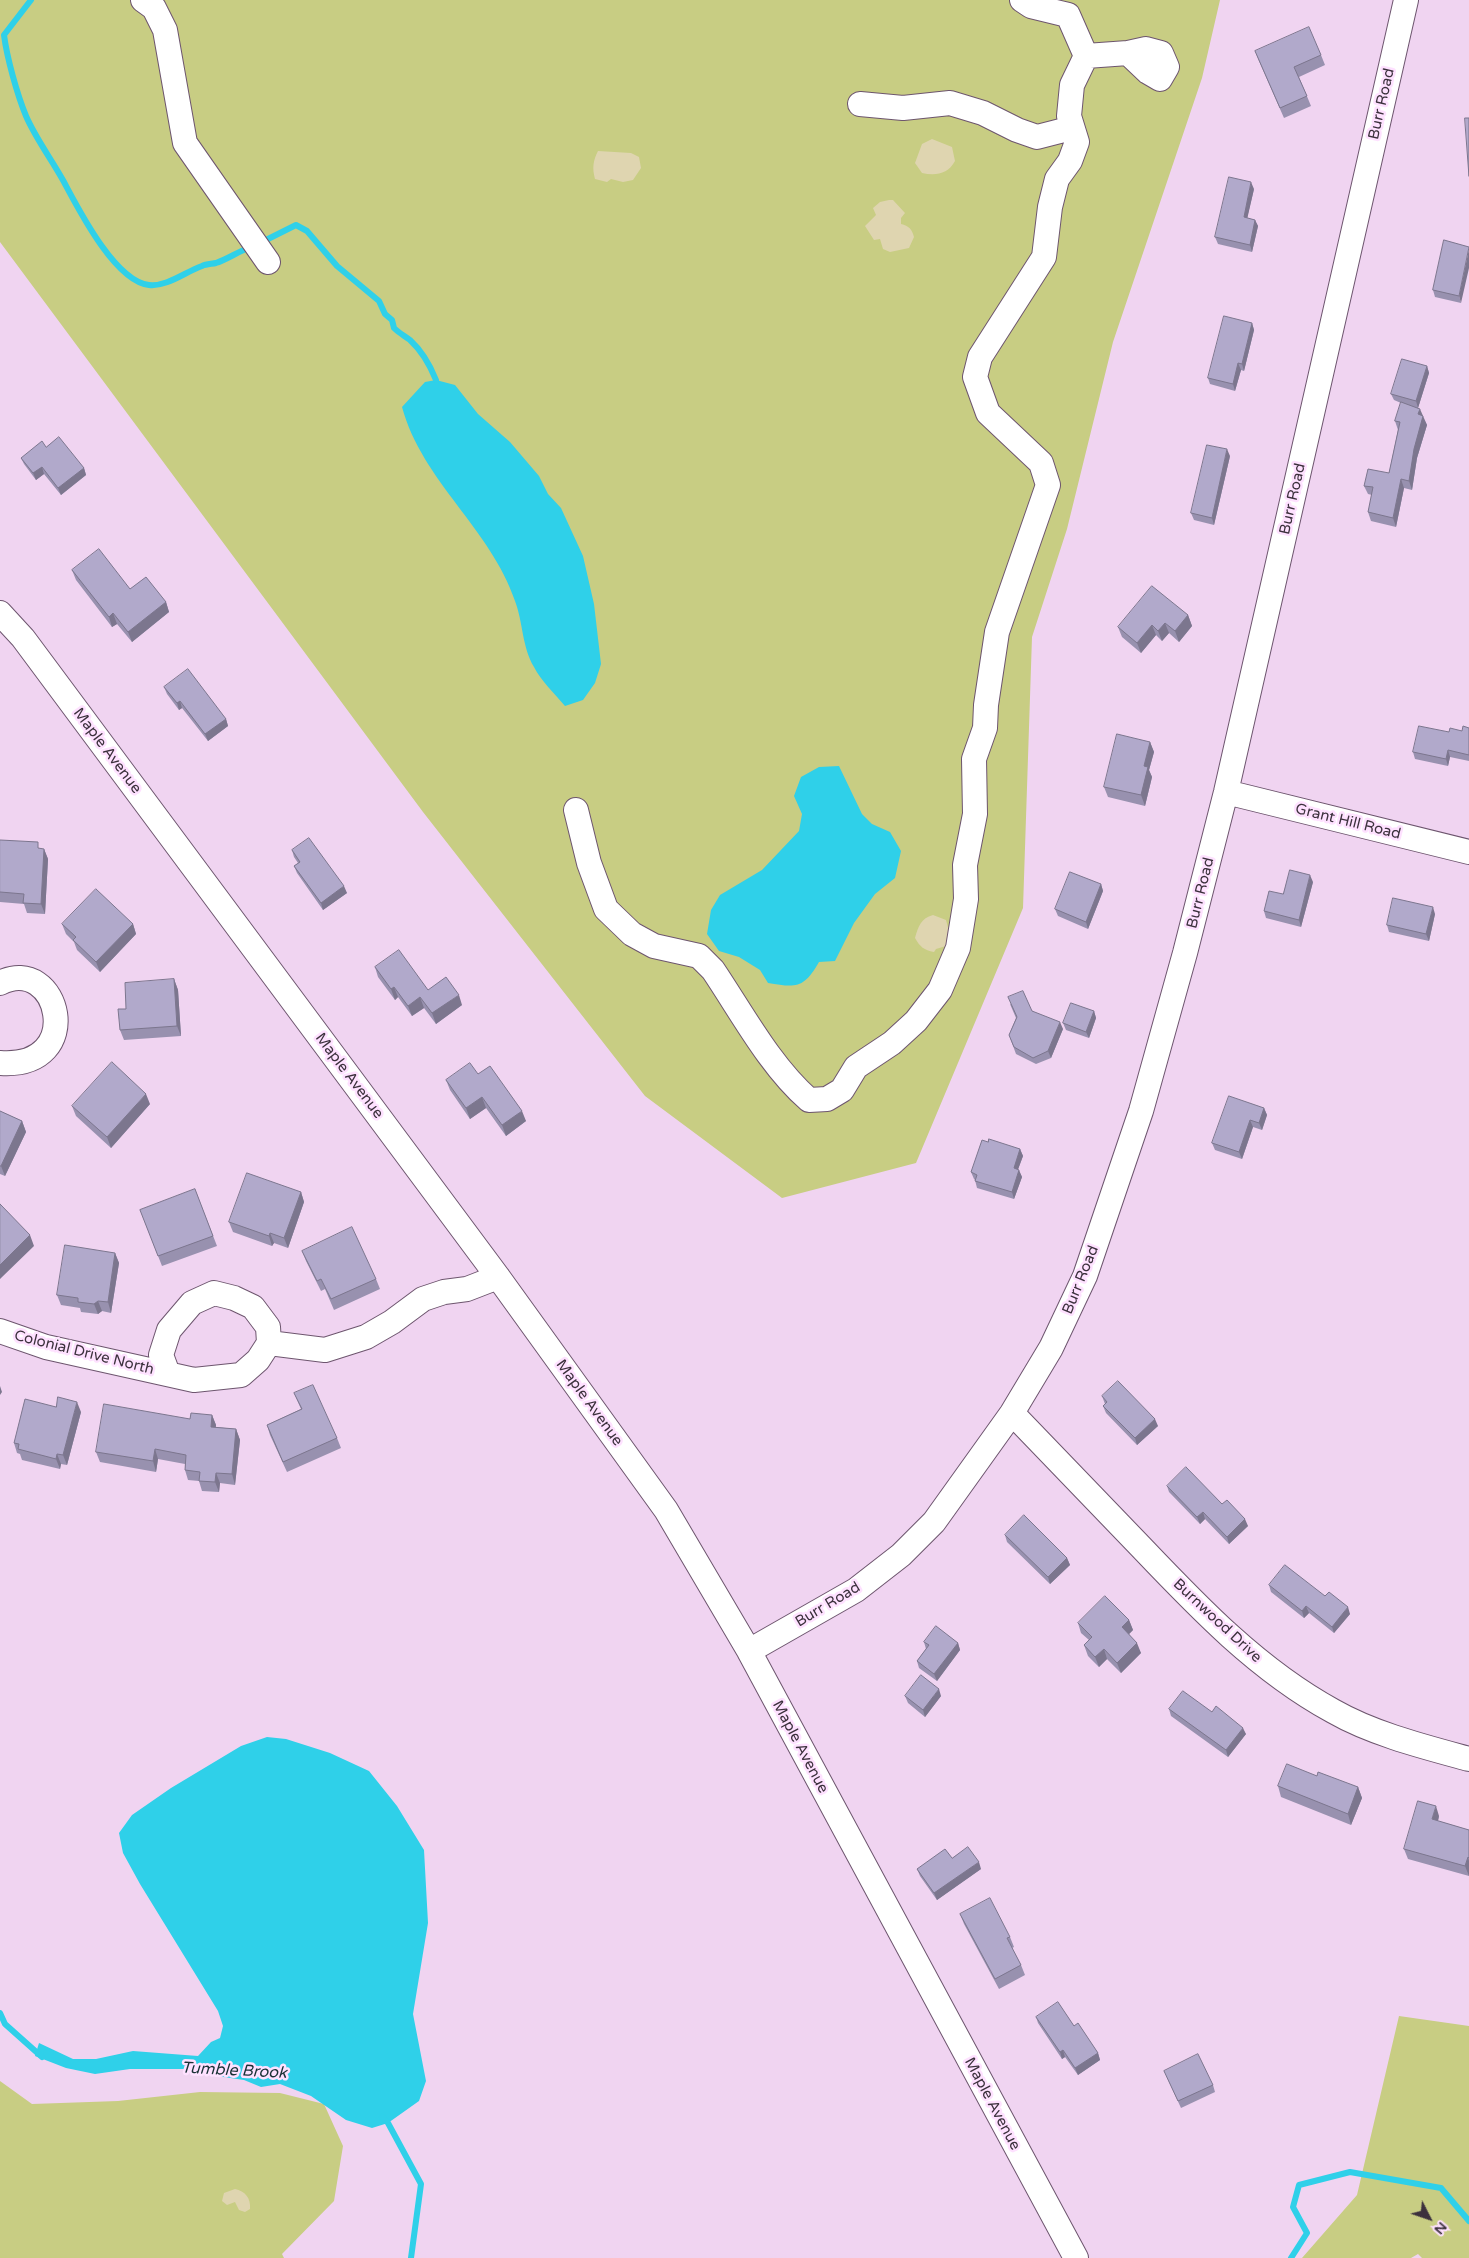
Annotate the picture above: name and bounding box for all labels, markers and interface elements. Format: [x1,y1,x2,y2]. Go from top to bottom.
street label: Burr Road [1365,67,1399,141]
street label: Burr Road [1276,462,1310,536]
street label: Maple Avenue [69,705,145,797]
street label: Grant Hill Road [1293,800,1403,844]
street label: Burr Road [1183,856,1219,930]
street label: Maple Avenue [311,1030,387,1122]
street label: Burr Road [1059,1243,1103,1317]
street label: Colonial Drive North [12,1327,156,1379]
street label: Maple Avenue [552,1356,626,1450]
street label: Burnwood Drive [1169,1575,1265,1667]
street label: Burr Road [792,1579,864,1631]
street label: Maple Avenue [768,1698,832,1796]
street label: Maple Avenue [960,2055,1024,2153]
water label: Tumble Brook [181,2059,287,2083]
north arrow [1404,2193,1454,2243]
text: N [1431,2218,1451,2238]

